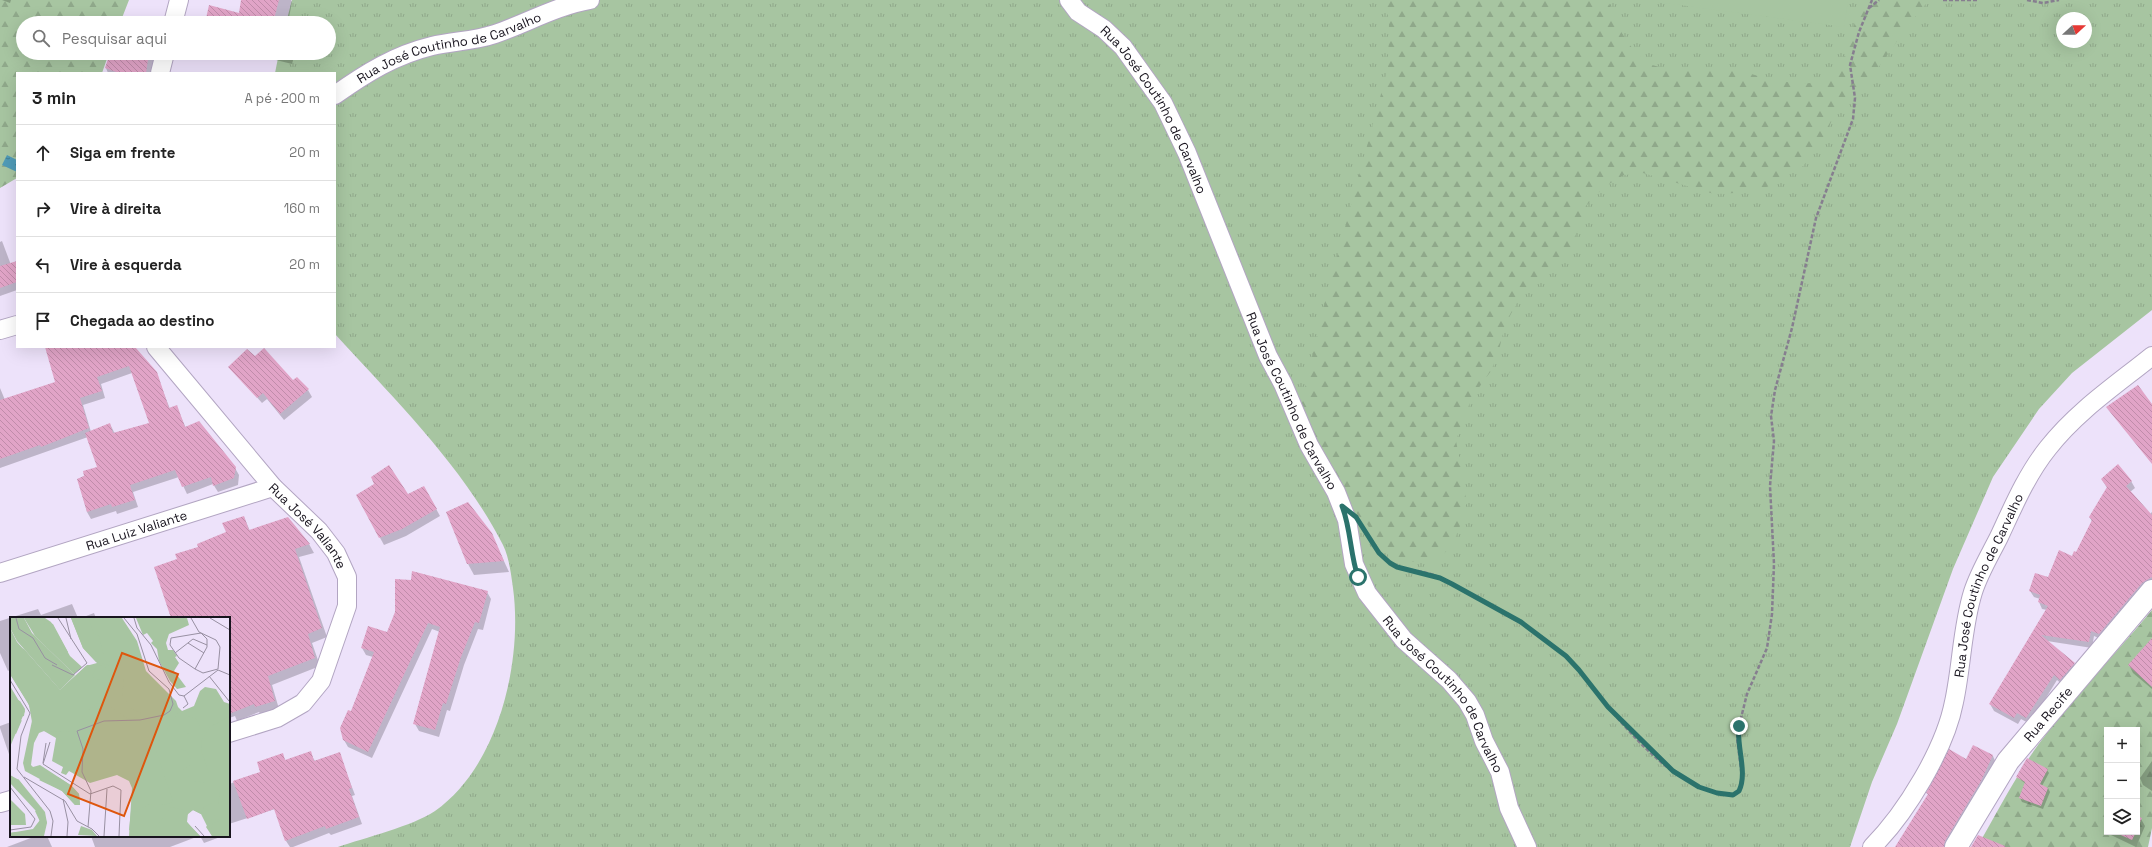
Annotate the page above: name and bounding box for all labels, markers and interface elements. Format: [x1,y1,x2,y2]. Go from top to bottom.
street label: Rua José Coutinho de Carvalho [354,8,544,87]
north arrow [2056,12,2092,48]
search box [16,16,336,60]
street label: Rua José Coutinho de Carvalho [1097,22,1210,196]
icon: search [30,27,52,49]
text: Pesquisar aqui [62,29,167,48]
text: 3 min [32,87,76,109]
text: A pé · 200 m [244,90,320,107]
icon: ahead [32,142,54,164]
text: Siga em frente [70,143,176,162]
text: 20 m [289,144,320,161]
icon: right [32,198,54,220]
text: Vire à direita [70,199,161,218]
text: 160 m [284,200,320,217]
icon: left [32,254,54,276]
text: Vire à esquerda [70,255,182,274]
text: 20 m [289,256,320,273]
icon: arrive [32,310,54,332]
street label: Rua José Coutinho de Carvalho [1242,310,1341,493]
text: Chegada ao destino [70,311,214,330]
street label: Rua José Valiante [265,479,350,572]
street label: Rua José Coutinho de Carvalho [1950,491,2027,679]
street label: Rua Luiz Valiante [84,507,189,554]
route start [1349,568,1367,586]
street label: Rua José Coutinho de Carvalho [1379,612,1507,776]
inset map [10,617,230,837]
street label: Rua Recife [2020,683,2076,745]
route end [1730,717,1748,735]
map controls [2104,727,2140,835]
button: + [2104,727,2140,763]
button: − [2104,763,2140,799]
button: layers [2104,799,2140,835]

